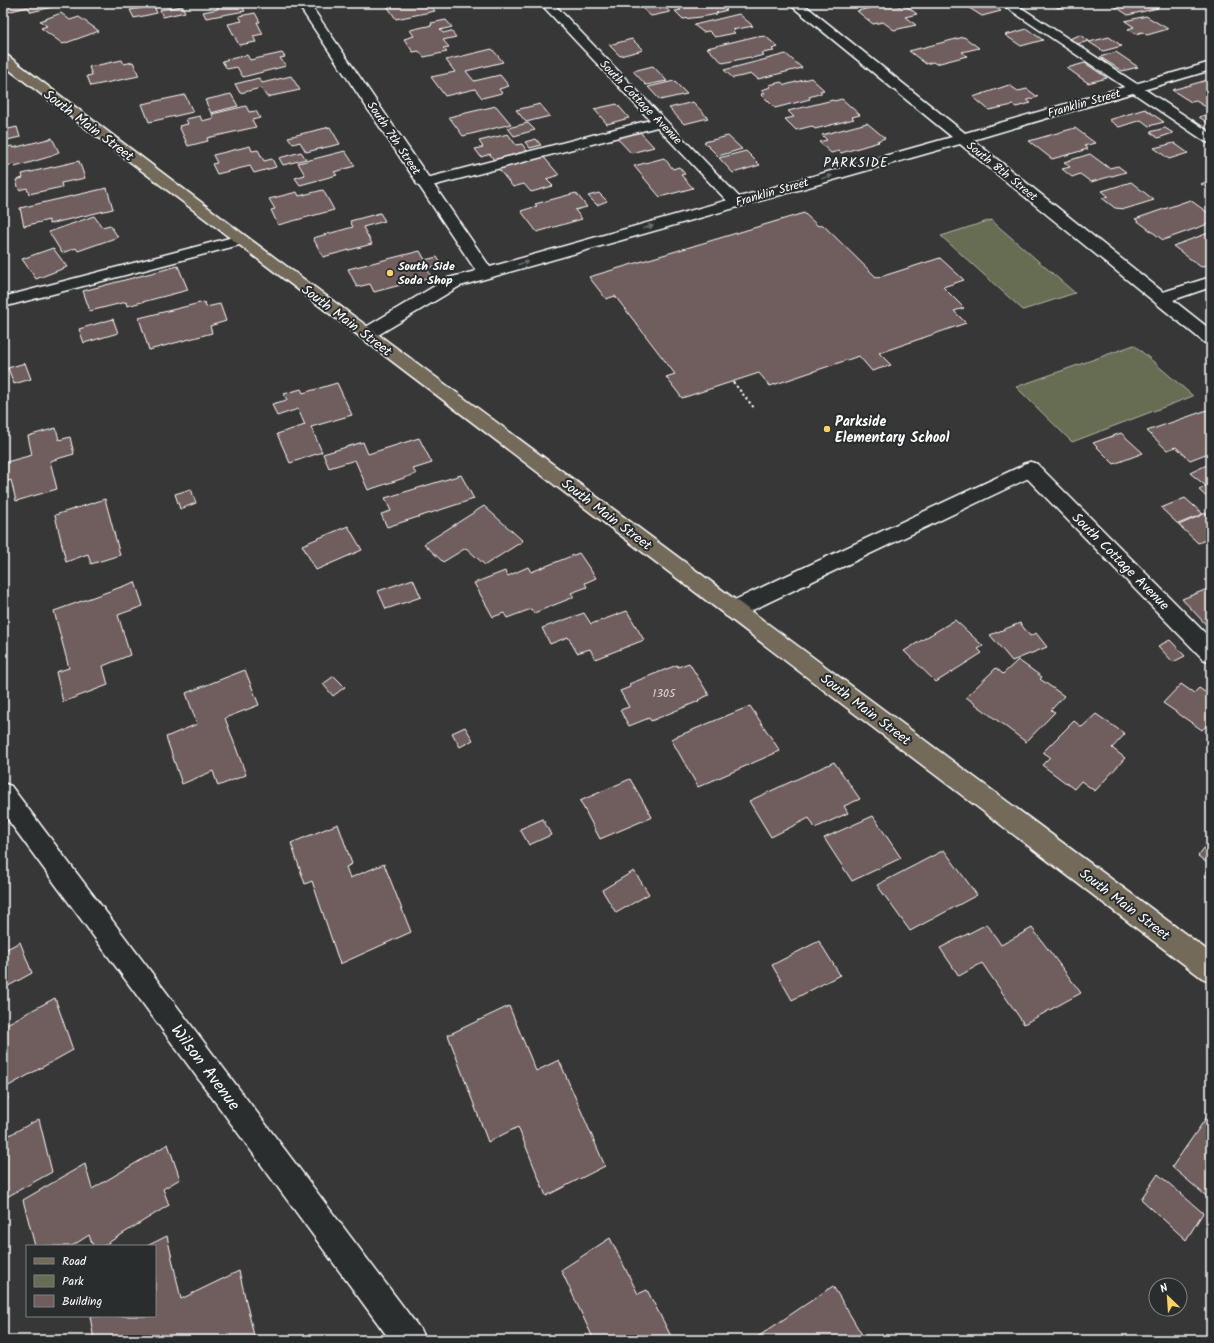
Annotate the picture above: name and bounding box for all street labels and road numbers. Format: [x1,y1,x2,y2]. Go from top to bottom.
street label: South Cottage Avenue [595,55,687,150]
street label: South Main Street [38,84,139,168]
street label: Franklin Street [1045,84,1123,123]
street label: South 7th Street [362,98,426,179]
street label: South 8th Street [962,137,1042,206]
street label: Franklin Street [733,173,811,212]
street label: South Main Street [296,279,397,363]
street label: South Main Street [556,473,657,557]
street label: South Cottage Avenue [1066,508,1175,616]
street label: South Main Street [815,668,916,752]
street label: South Main Street [1074,863,1175,947]
street label: Wilson Avenue [163,1019,247,1117]

